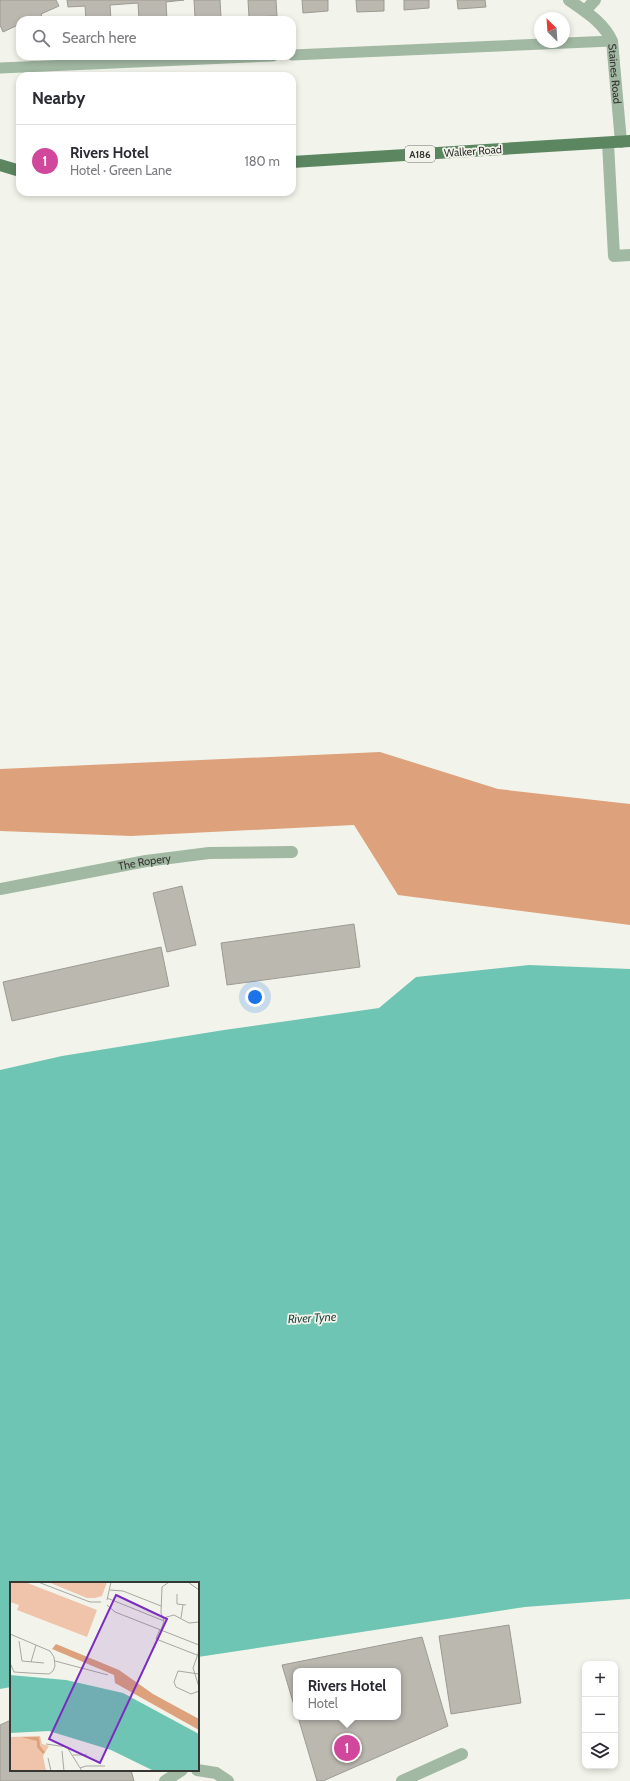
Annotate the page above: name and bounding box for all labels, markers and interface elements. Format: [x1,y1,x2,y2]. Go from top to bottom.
north arrow [534,12,570,48]
search box [16,16,296,60]
icon: search [30,27,52,49]
text: Search here [62,29,137,47]
street label: Staines Road [605,43,625,104]
text: Nearby [32,88,85,108]
street label: Walker Road [444,142,502,160]
text: Rivers Hotel [70,144,149,162]
road number: A186 [405,146,435,162]
text: 1 [43,153,47,169]
text: 180 m [244,153,280,169]
text: Hotel · Green Lane [70,162,172,178]
street label: The Ropery [117,851,172,873]
your location [245,987,265,1007]
water label: River Tyne [287,1309,337,1326]
inset map [10,1582,199,1771]
map controls [582,1661,618,1769]
button: + [582,1661,618,1697]
popup [293,1668,401,1720]
text: Rivers Hotel [308,1677,386,1695]
text: Hotel [308,1695,338,1711]
button: − [582,1697,618,1733]
pin: 1 [334,1733,360,1763]
button: layers [582,1733,618,1769]

